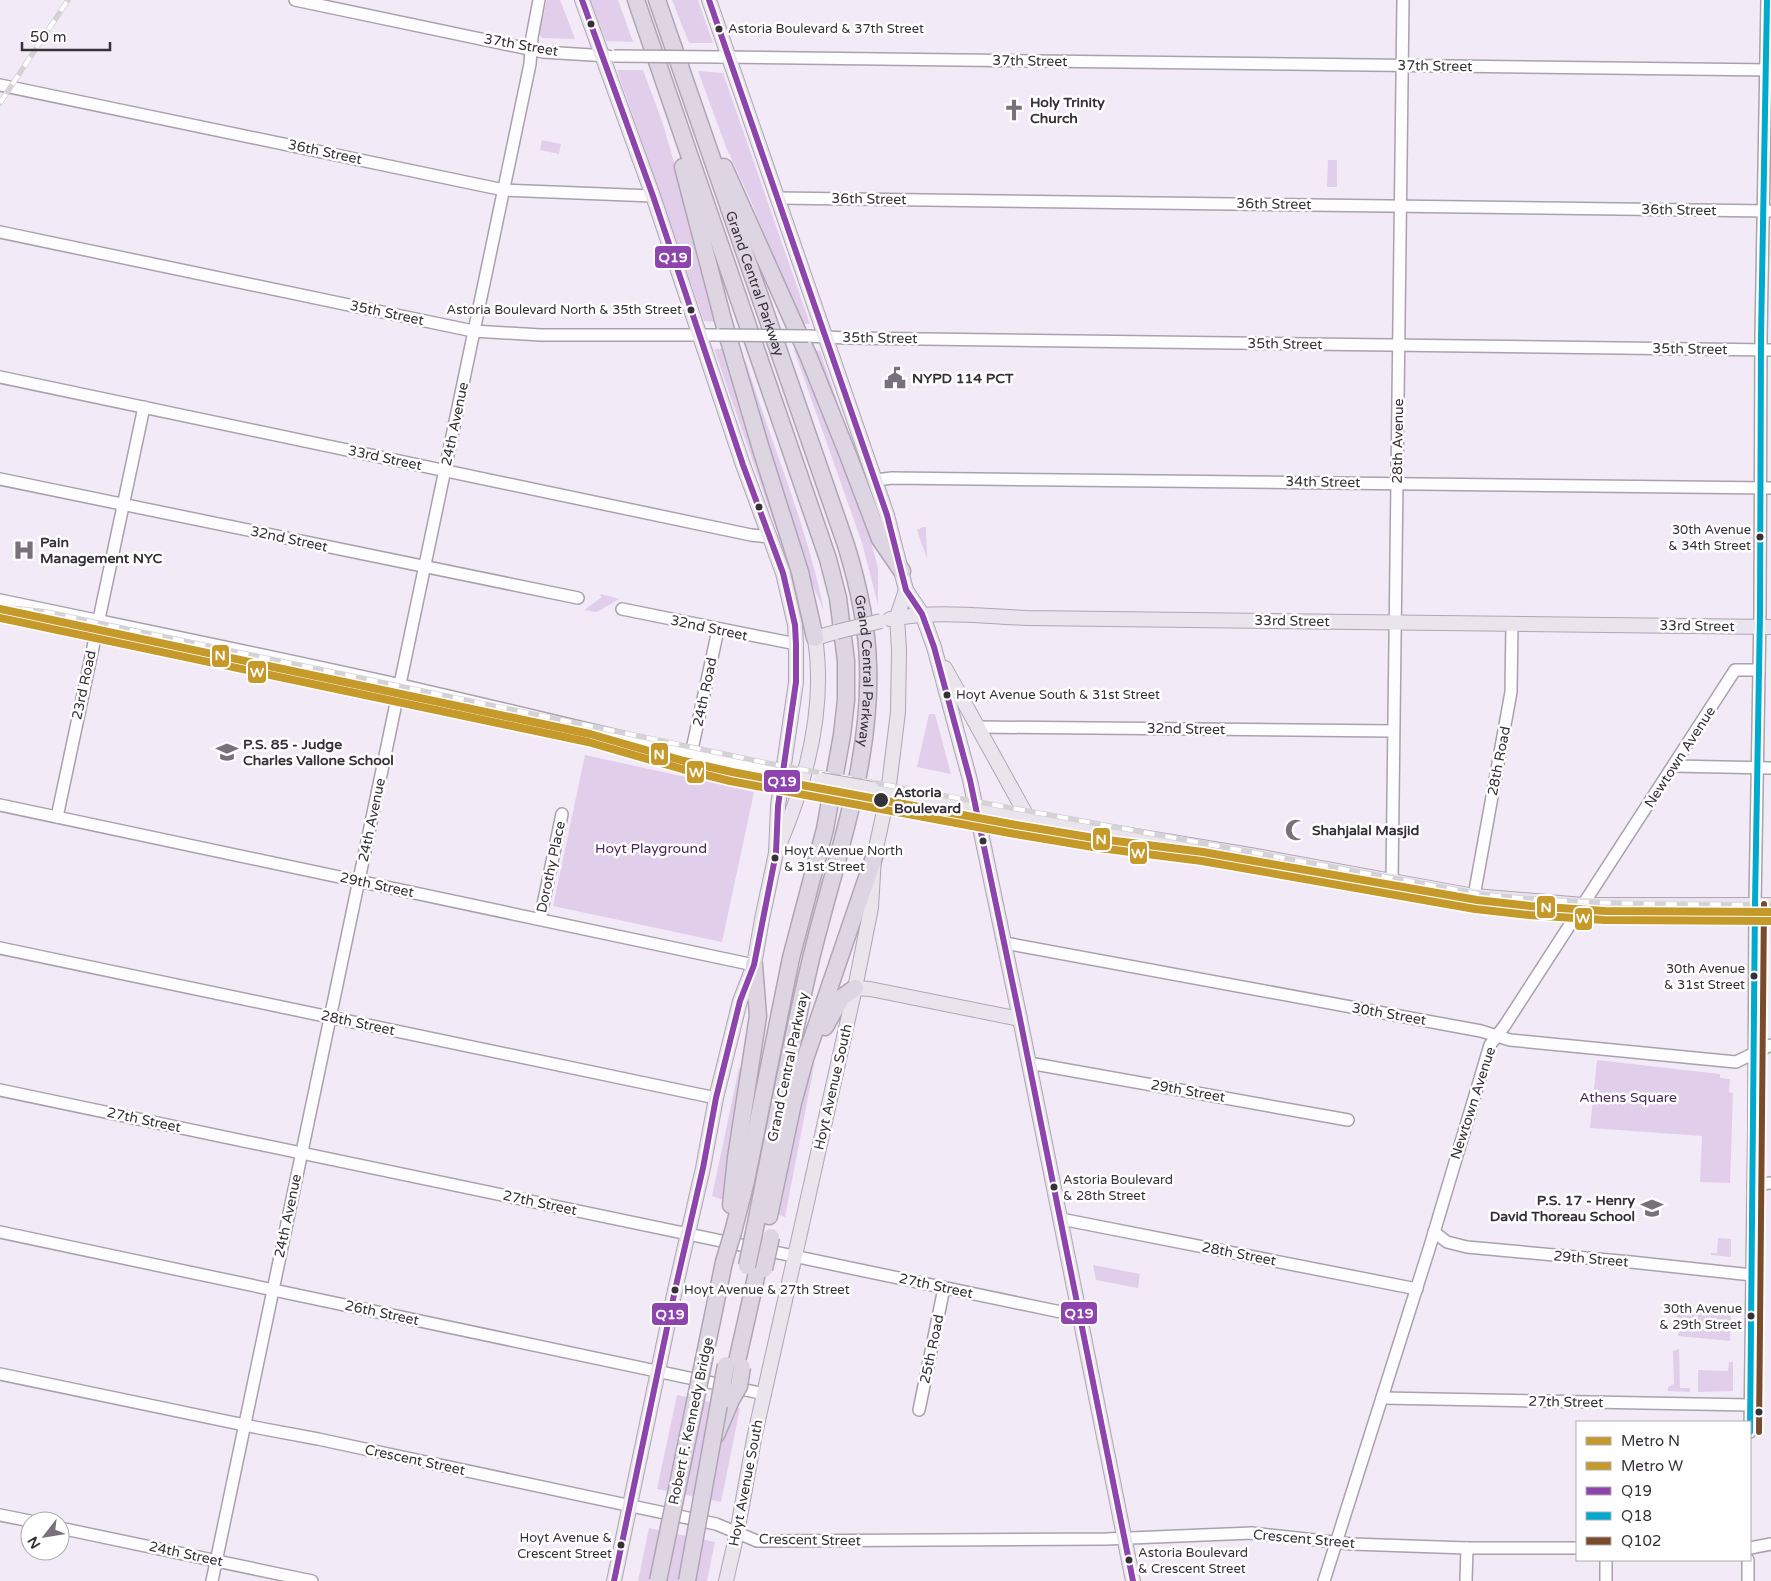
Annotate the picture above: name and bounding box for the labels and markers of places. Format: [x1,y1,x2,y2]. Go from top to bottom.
unlabelled marker [586,19,596,29]
place label: Astoria Boulevard & 37th Street [728,21,924,37]
marker: Astoria Boulevard & 37th Street [714,24,724,34]
place label: Holy Trinity Church [1030,94,1105,127]
church icon: Holy Trinity Church [1001,97,1027,123]
place label: Astoria Boulevard North & 35th Street [447,302,682,318]
marker: Astoria Boulevard North & 35th Street [686,305,696,315]
public building icon: NYPD 114 PCT [882,365,908,391]
place label: NYPD 114 PCT [912,370,1014,387]
unlabelled marker [754,502,764,512]
place label: 30th Avenue & 34th Street [1668,522,1751,554]
marker: 30th Avenue & 34th Street [1755,532,1765,542]
place label: Pain Management NYC [40,534,162,567]
hospital icon: Pain Management NYC [11,537,37,563]
place label: Hoyt Avenue South & 31st Street [956,687,1160,703]
marker: Hoyt Avenue South & 31st Street [942,690,952,700]
place label: P.S. 85 - Judge Charles Vallone School [243,736,394,769]
school or university icon: P.S. 85 - Judge Charles Vallone School [214,739,240,765]
place label: Astoria Boulevard [894,784,961,817]
marker: Astoria Boulevard [872,791,890,809]
mosque icon: Shahjalal Masjid [1283,817,1309,843]
place label: Shahjalal Masjid [1312,822,1419,839]
unlabelled marker [978,836,988,846]
place label: Hoyt Avenue North & 31st Street [784,843,903,875]
marker: Hoyt Avenue North & 31st Street [770,853,780,863]
place label: 30th Avenue & 31st Street [1664,961,1745,993]
marker: 30th Avenue & 31st Street [1749,971,1759,981]
place label: Astoria Boulevard & 28th Street [1063,1172,1173,1204]
marker: Astoria Boulevard & 28th Street [1049,1182,1059,1192]
place label: P.S. 17 - Henry David Thoreau School [1490,1192,1635,1225]
school or university icon: P.S. 17 - Henry David Thoreau School [1639,1195,1665,1221]
place label: Hoyt Avenue & 27th Street [684,1282,850,1298]
marker: Hoyt Avenue & 27th Street [670,1285,680,1295]
place label: 30th Avenue & 29th Street [1659,1301,1742,1333]
marker: 30th Avenue & 29th Street [1746,1311,1756,1321]
unlabelled marker [1754,1407,1764,1417]
place label: Hoyt Avenue & Crescent Street [517,1530,612,1562]
marker: Hoyt Avenue & Crescent Street [616,1540,626,1550]
place label: Astoria Boulevard & Crescent Street [1138,1545,1248,1577]
marker: Astoria Boulevard & Crescent Street [1124,1555,1134,1565]

